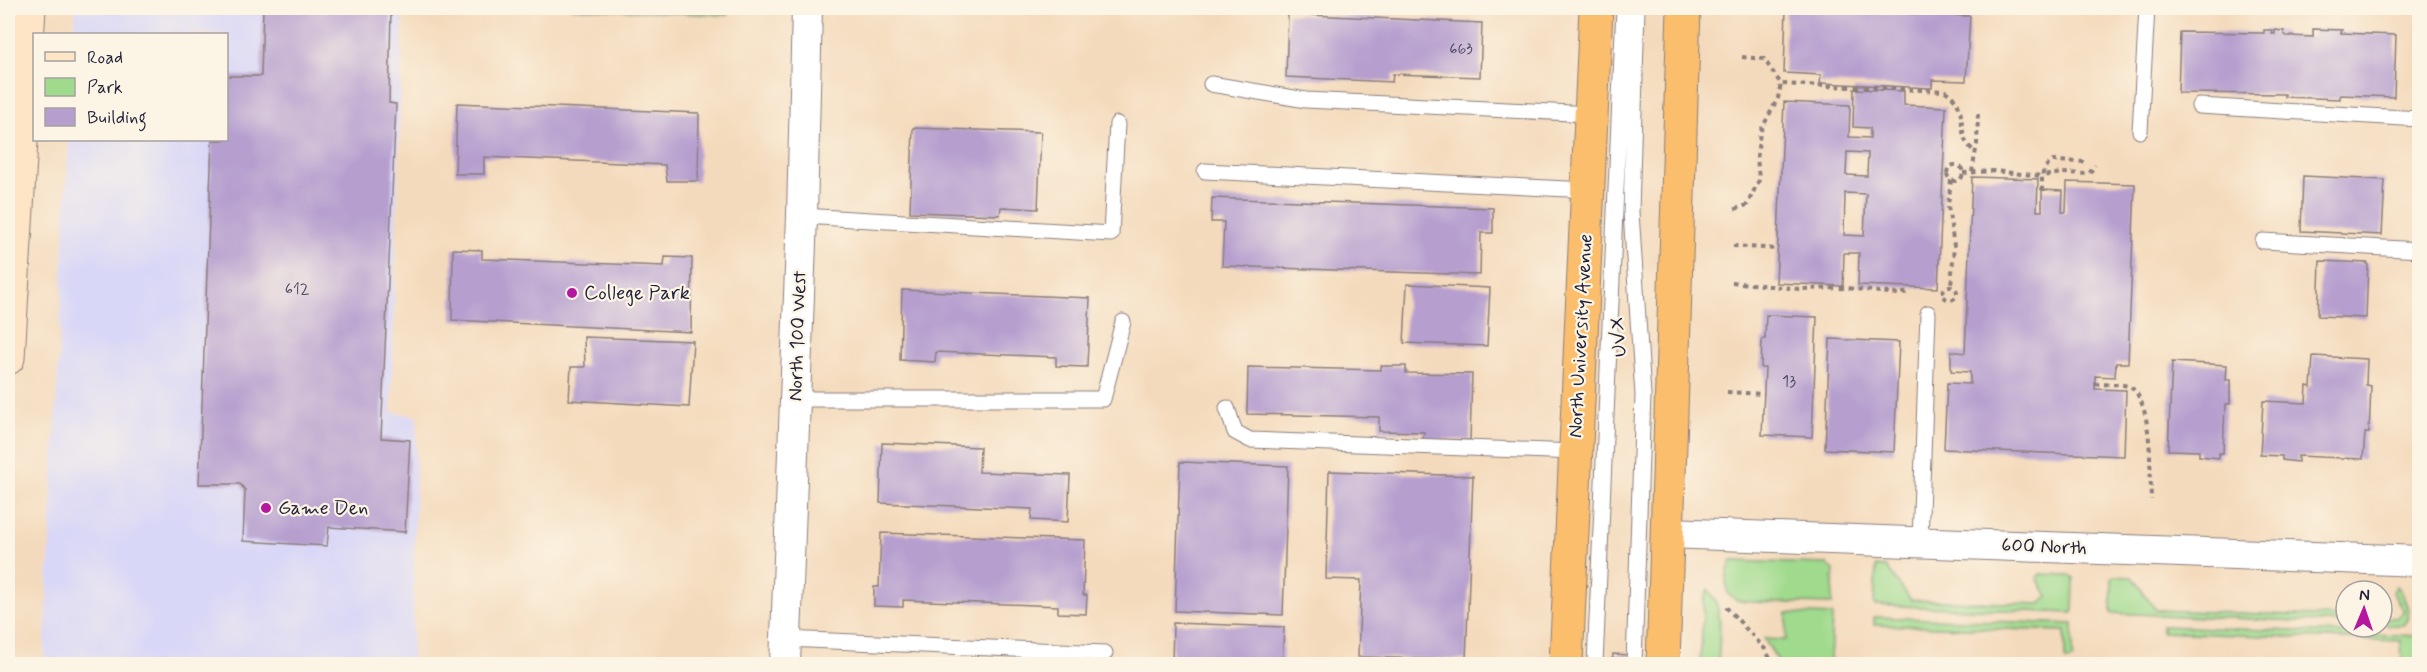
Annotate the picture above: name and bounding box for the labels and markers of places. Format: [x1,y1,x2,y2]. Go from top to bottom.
place label: College Park [584,280,690,307]
marker: College Park [565,286,579,300]
place label: Game Den [278,495,368,522]
marker: Game Den [259,501,273,515]

